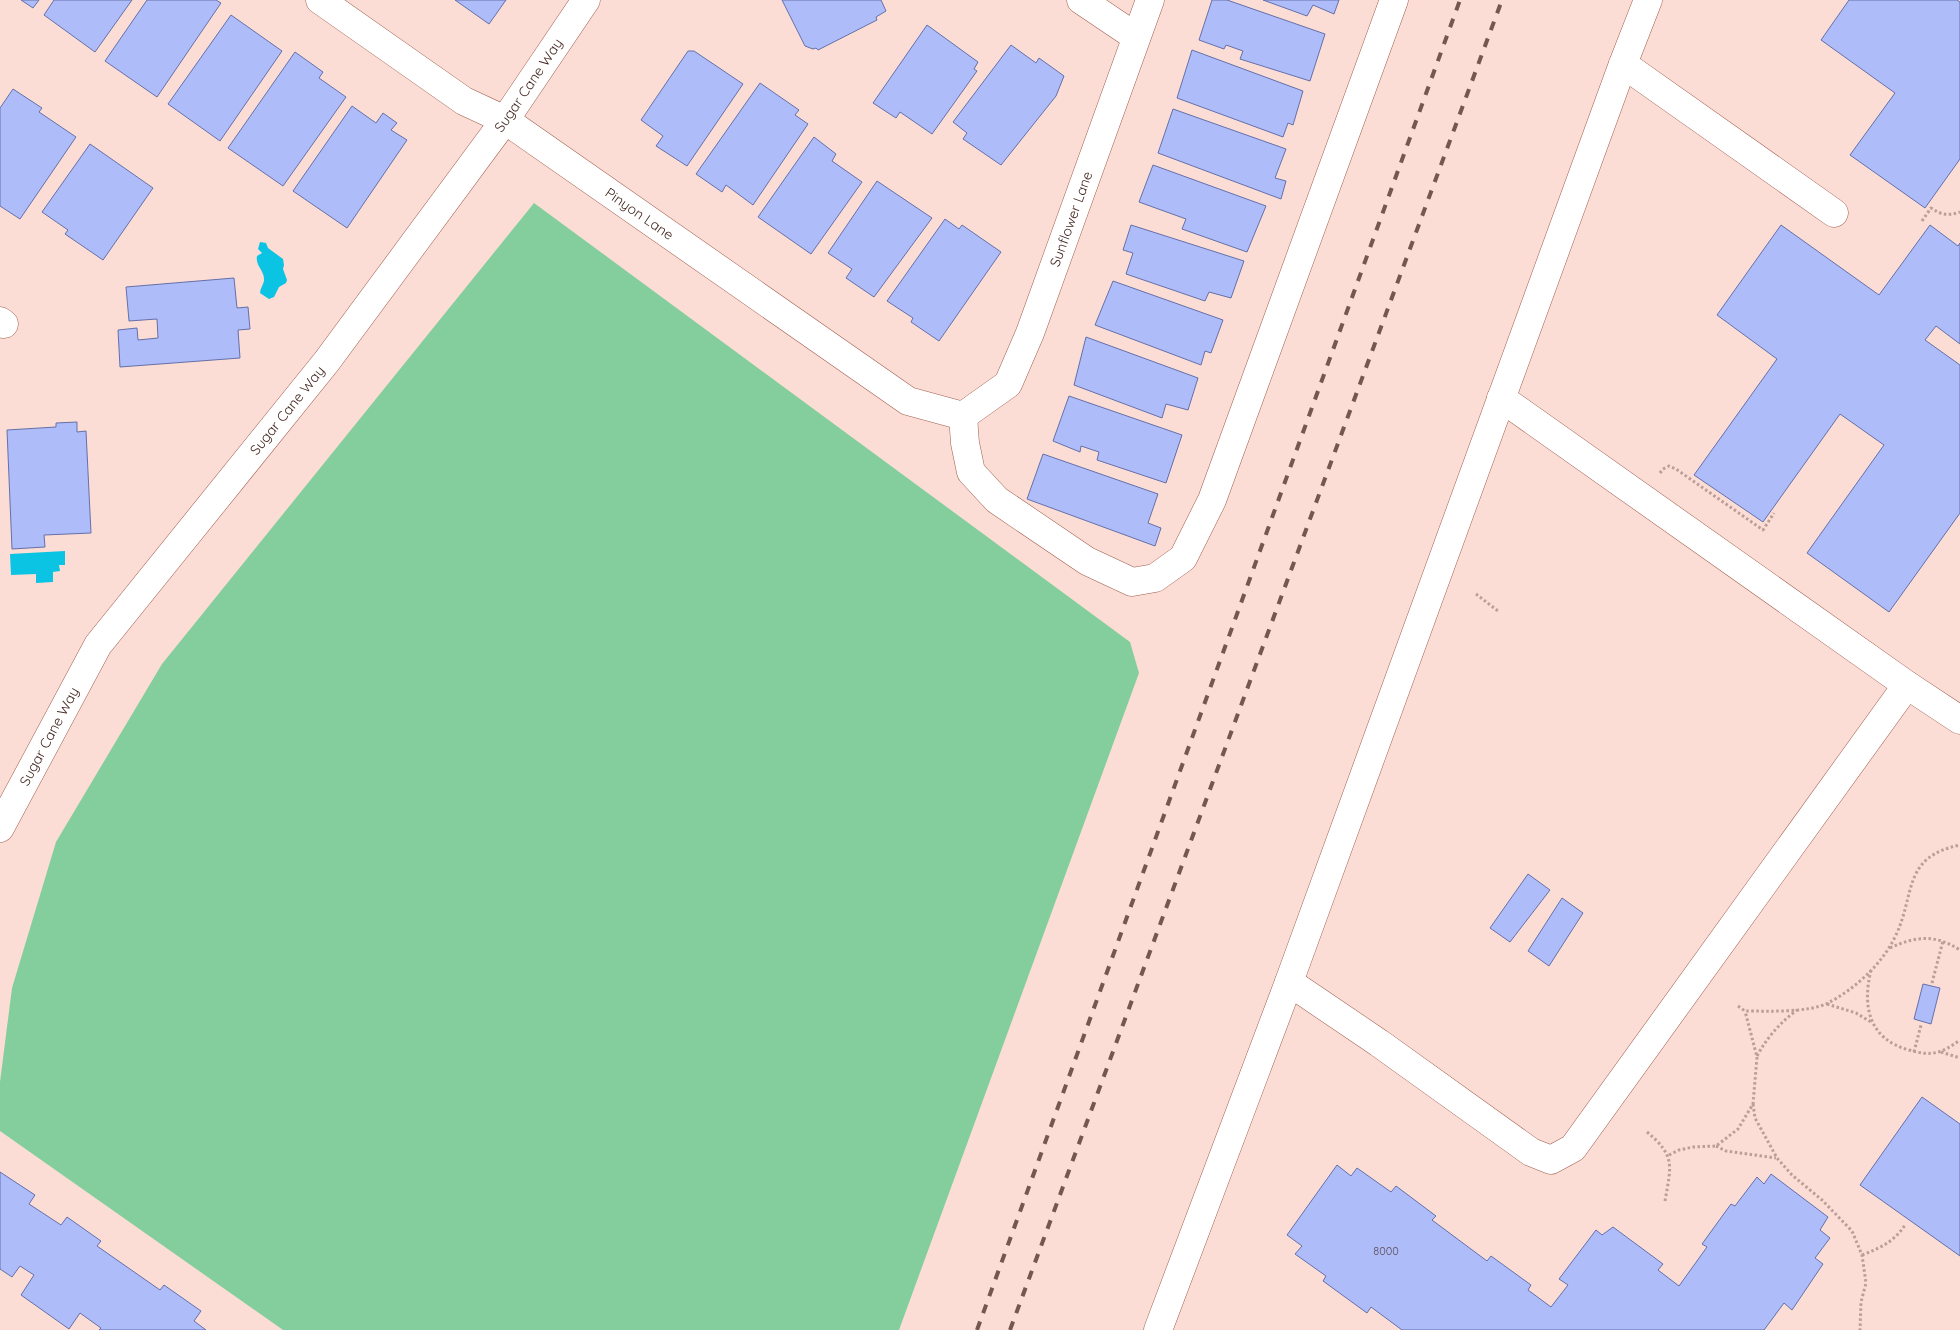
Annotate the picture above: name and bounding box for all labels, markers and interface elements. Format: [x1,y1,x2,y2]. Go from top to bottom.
street label: Sugar Cane Way [490,35,567,136]
street label: Sunflower Lane [1046,169,1097,269]
street label: Pinyon Lane [602,184,677,244]
street label: Sugar Cane Way [246,362,329,459]
street label: Sugar Cane Way [15,684,83,789]
house number: 8000 [1373,1244,1399,1258]

